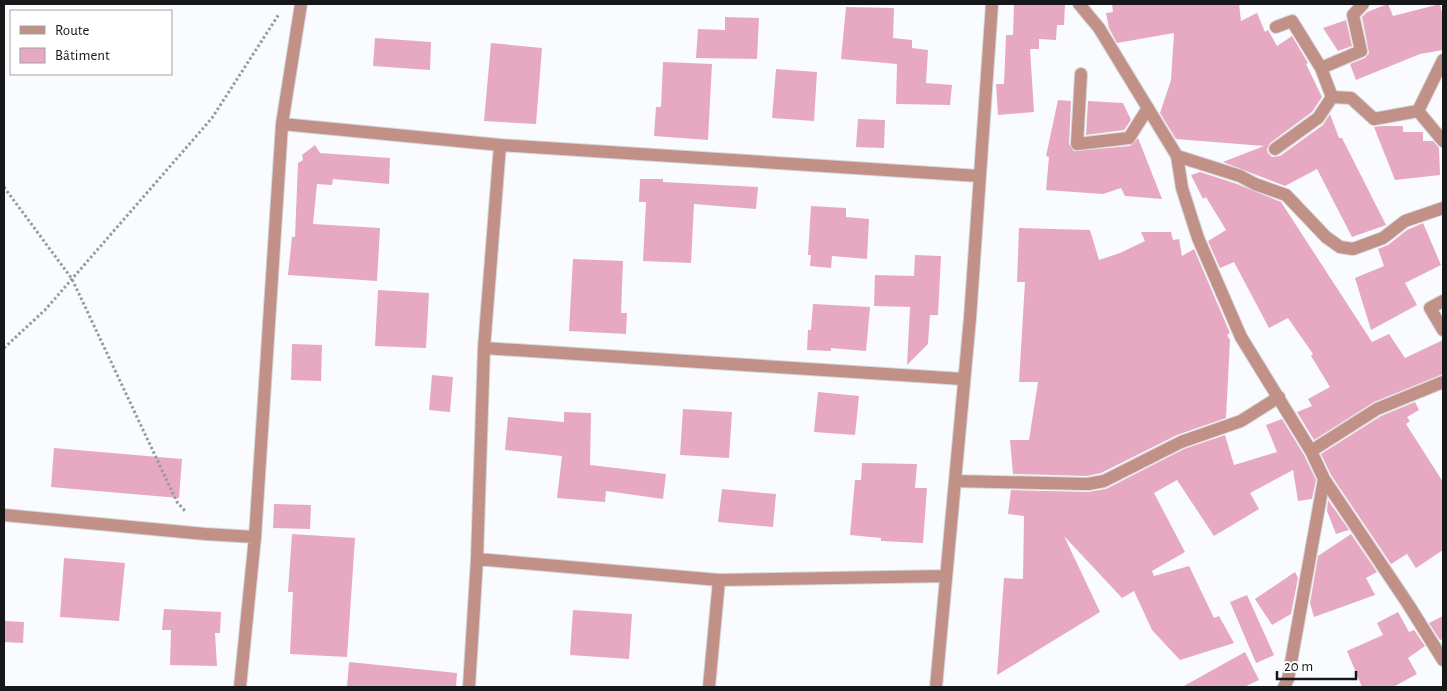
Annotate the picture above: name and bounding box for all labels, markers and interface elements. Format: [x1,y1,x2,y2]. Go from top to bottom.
legend [10,10,172,75]
text: Route [55,23,89,38]
text: Bâtiment [55,48,110,63]
scale bar [1277,648,1356,680]
text: 20 m [1284,659,1313,674]

